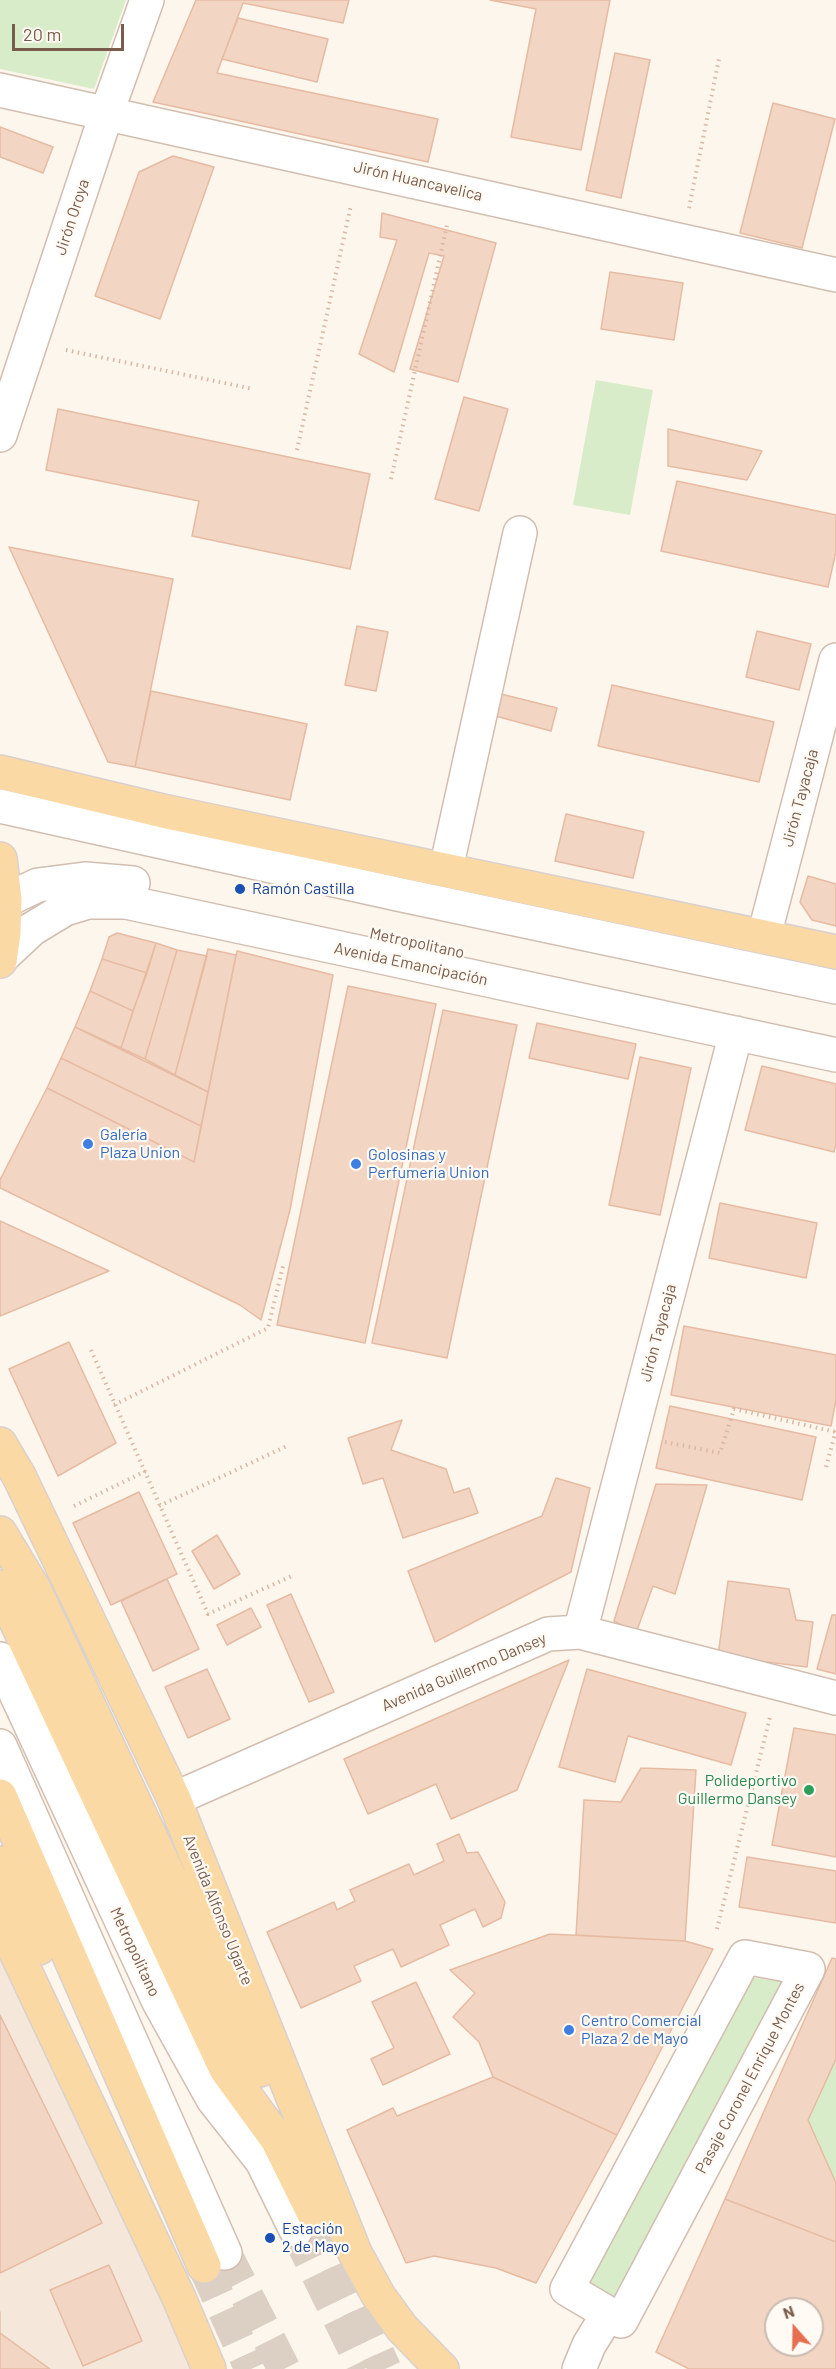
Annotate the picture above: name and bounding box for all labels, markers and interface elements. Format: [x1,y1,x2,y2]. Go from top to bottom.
scale bar [15,12,128,50]
text: 20 m [23,23,61,45]
street label: Jirón Huancavelica [352,157,484,205]
street label: Jirón Oroya [51,177,93,257]
street label: Jirón Tayacaja [778,747,822,849]
place label: Ramón Castilla [252,879,354,899]
marker: Ramón Castilla [233,882,247,896]
street label: Metropolitano [368,924,466,962]
street label: Avenida Emancipación [332,938,490,990]
place label: Galería Plaza Union [100,1125,180,1163]
marker: Galería Plaza Union [81,1137,95,1151]
place label: Golosinas y Perfumeria Union [368,1145,489,1183]
marker: Golosinas y Perfumeria Union [349,1157,363,1171]
street label: Jirón Tayacaja [636,1282,680,1384]
street label: Avenida Guillermo Dansey [379,1629,549,1715]
place label: Polideportivo Guillermo Dansey [678,1771,797,1809]
marker: Polideportivo Guillermo Dansey [802,1783,816,1797]
street label: Avenida Alfonso Ugarte [179,1832,257,1988]
street label: Metropolitano [106,1904,164,2000]
street label: Pasaje Coronel Enrique Montes [691,1979,809,2177]
place label: Centro Comercial Plaza 2 de Mayo [581,2011,701,2049]
marker: Centro Comercial Plaza 2 de Mayo [562,2023,576,2037]
place label: Estación 2 de Mayo [282,2219,350,2257]
marker: Estación 2 de Mayo [263,2231,277,2245]
north arrow [764,2297,824,2357]
text: N [780,2301,797,2322]

